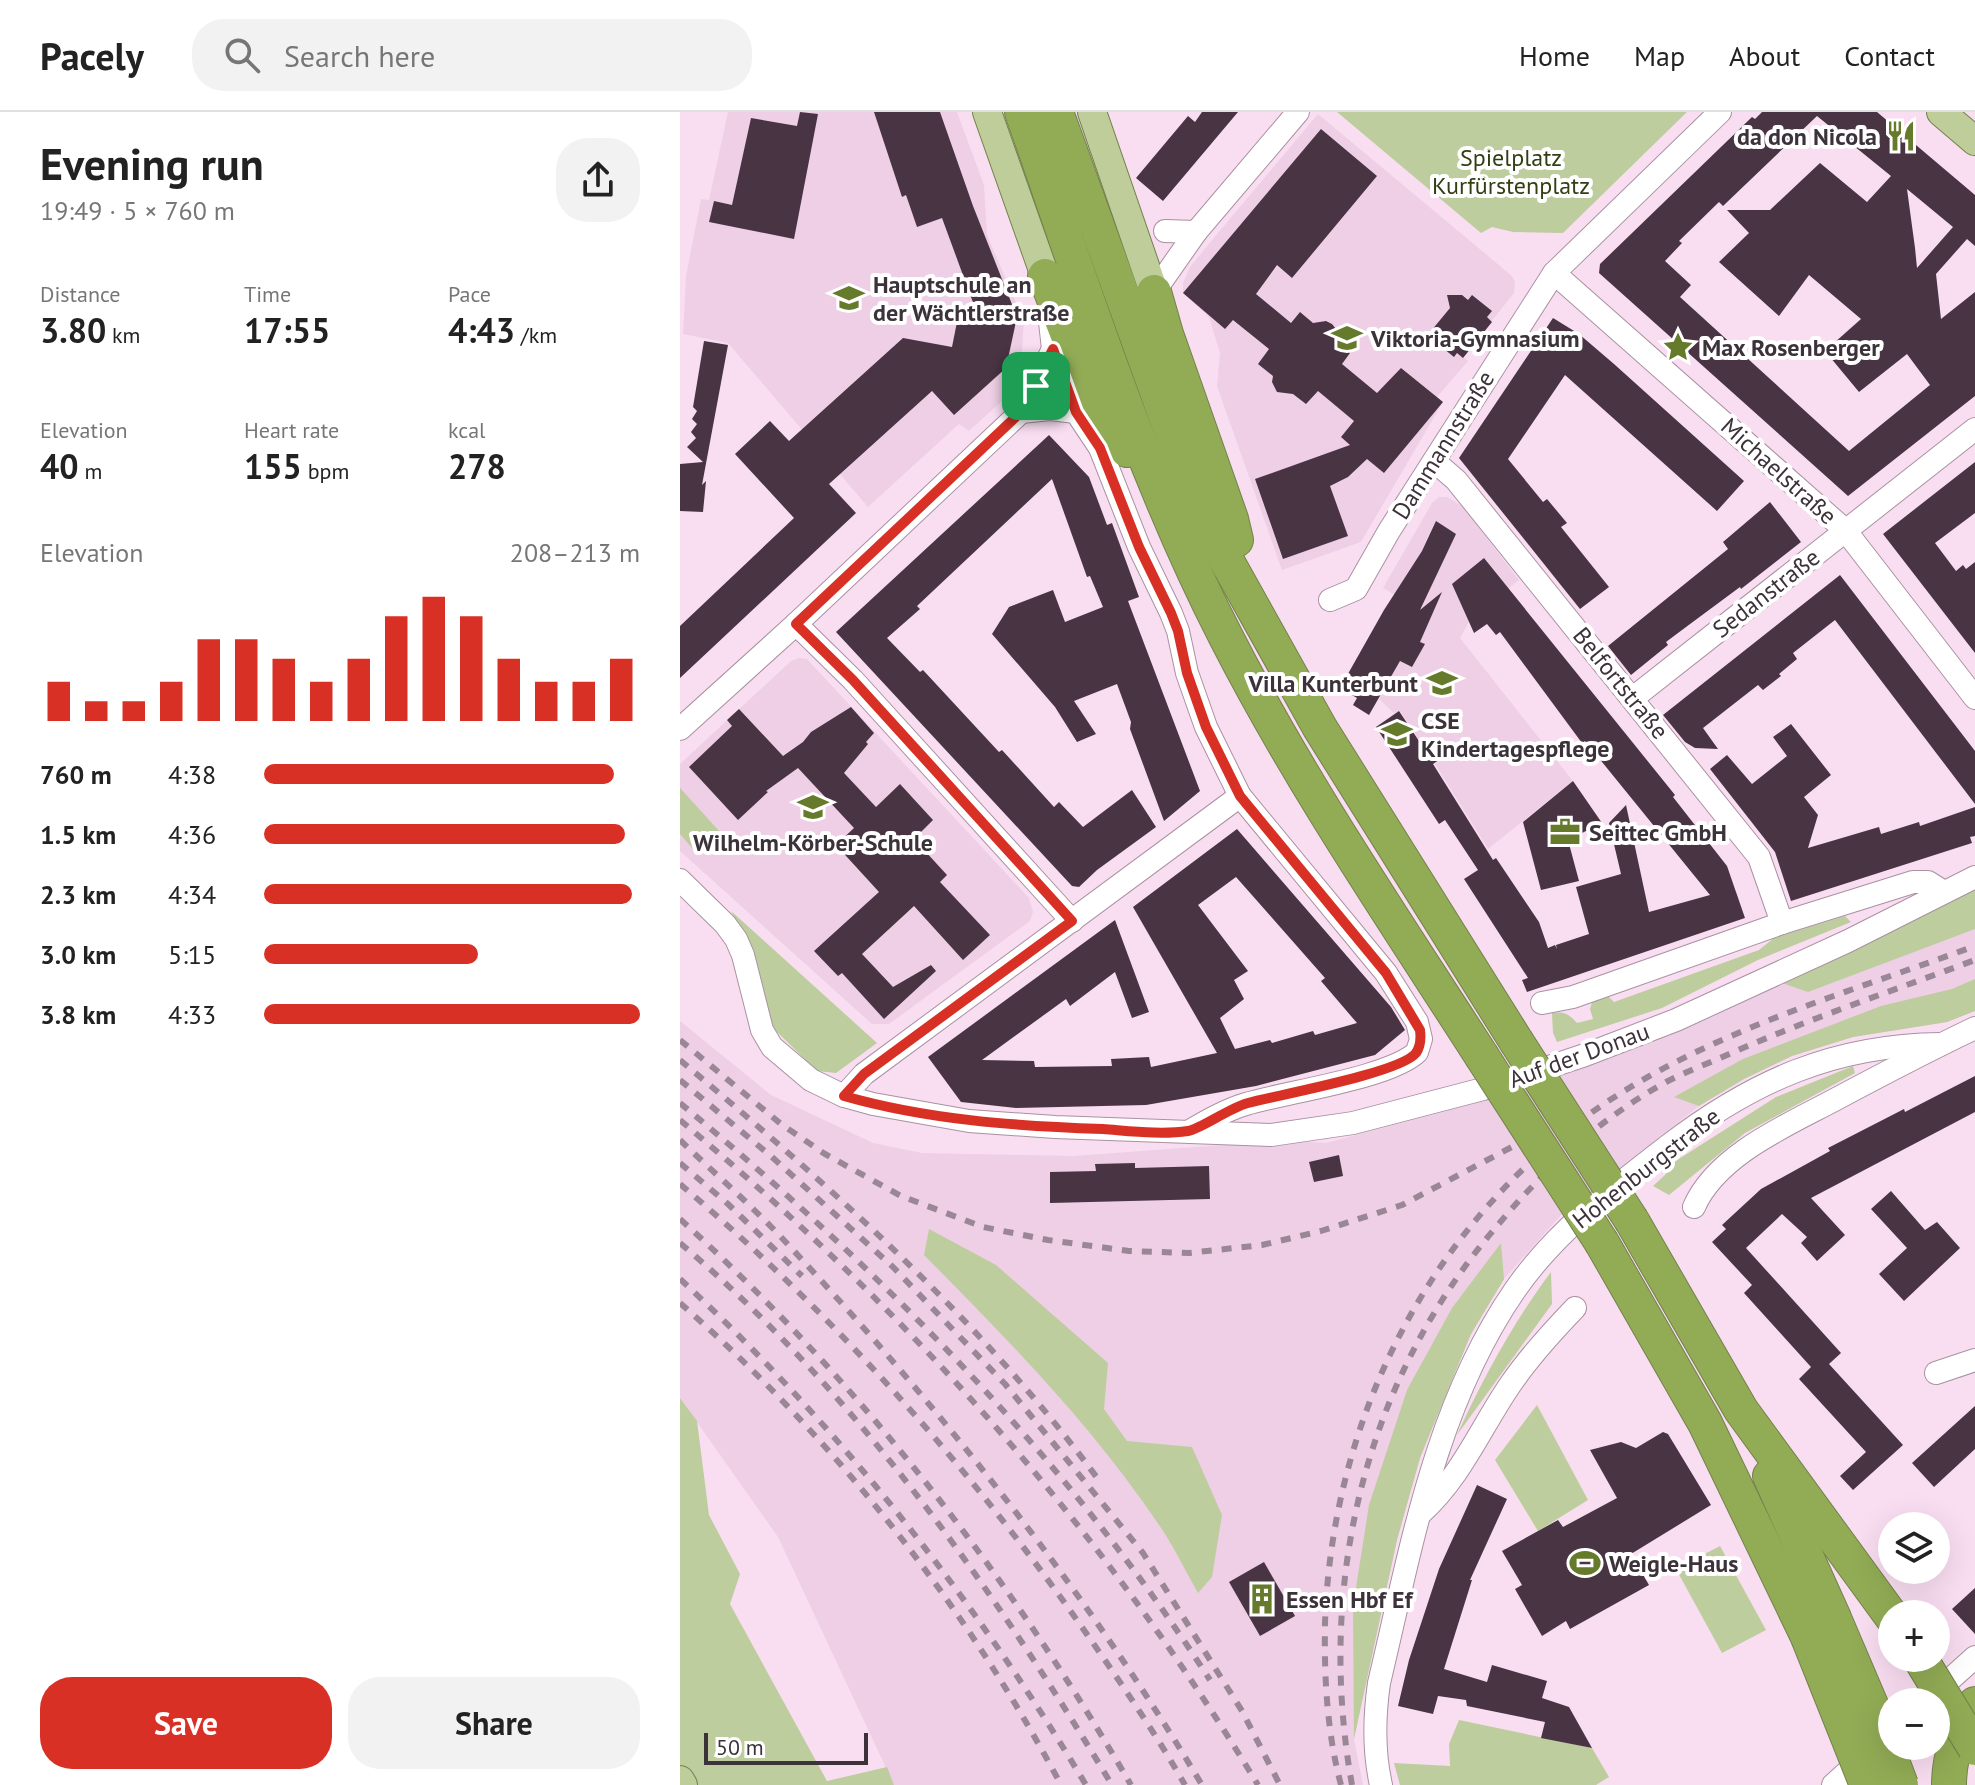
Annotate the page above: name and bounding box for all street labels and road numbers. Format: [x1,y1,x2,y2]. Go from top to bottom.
street label: Dammannstraße [1385,365,1501,525]
street label: Michaelstraße [1715,411,1843,531]
street label: Sedanstraße [1706,542,1826,644]
street label: Belfortstraße [1566,621,1676,745]
street label: Auf der Donau [1505,1015,1653,1095]
street label: Hohenburgstraße [1566,1101,1726,1235]

